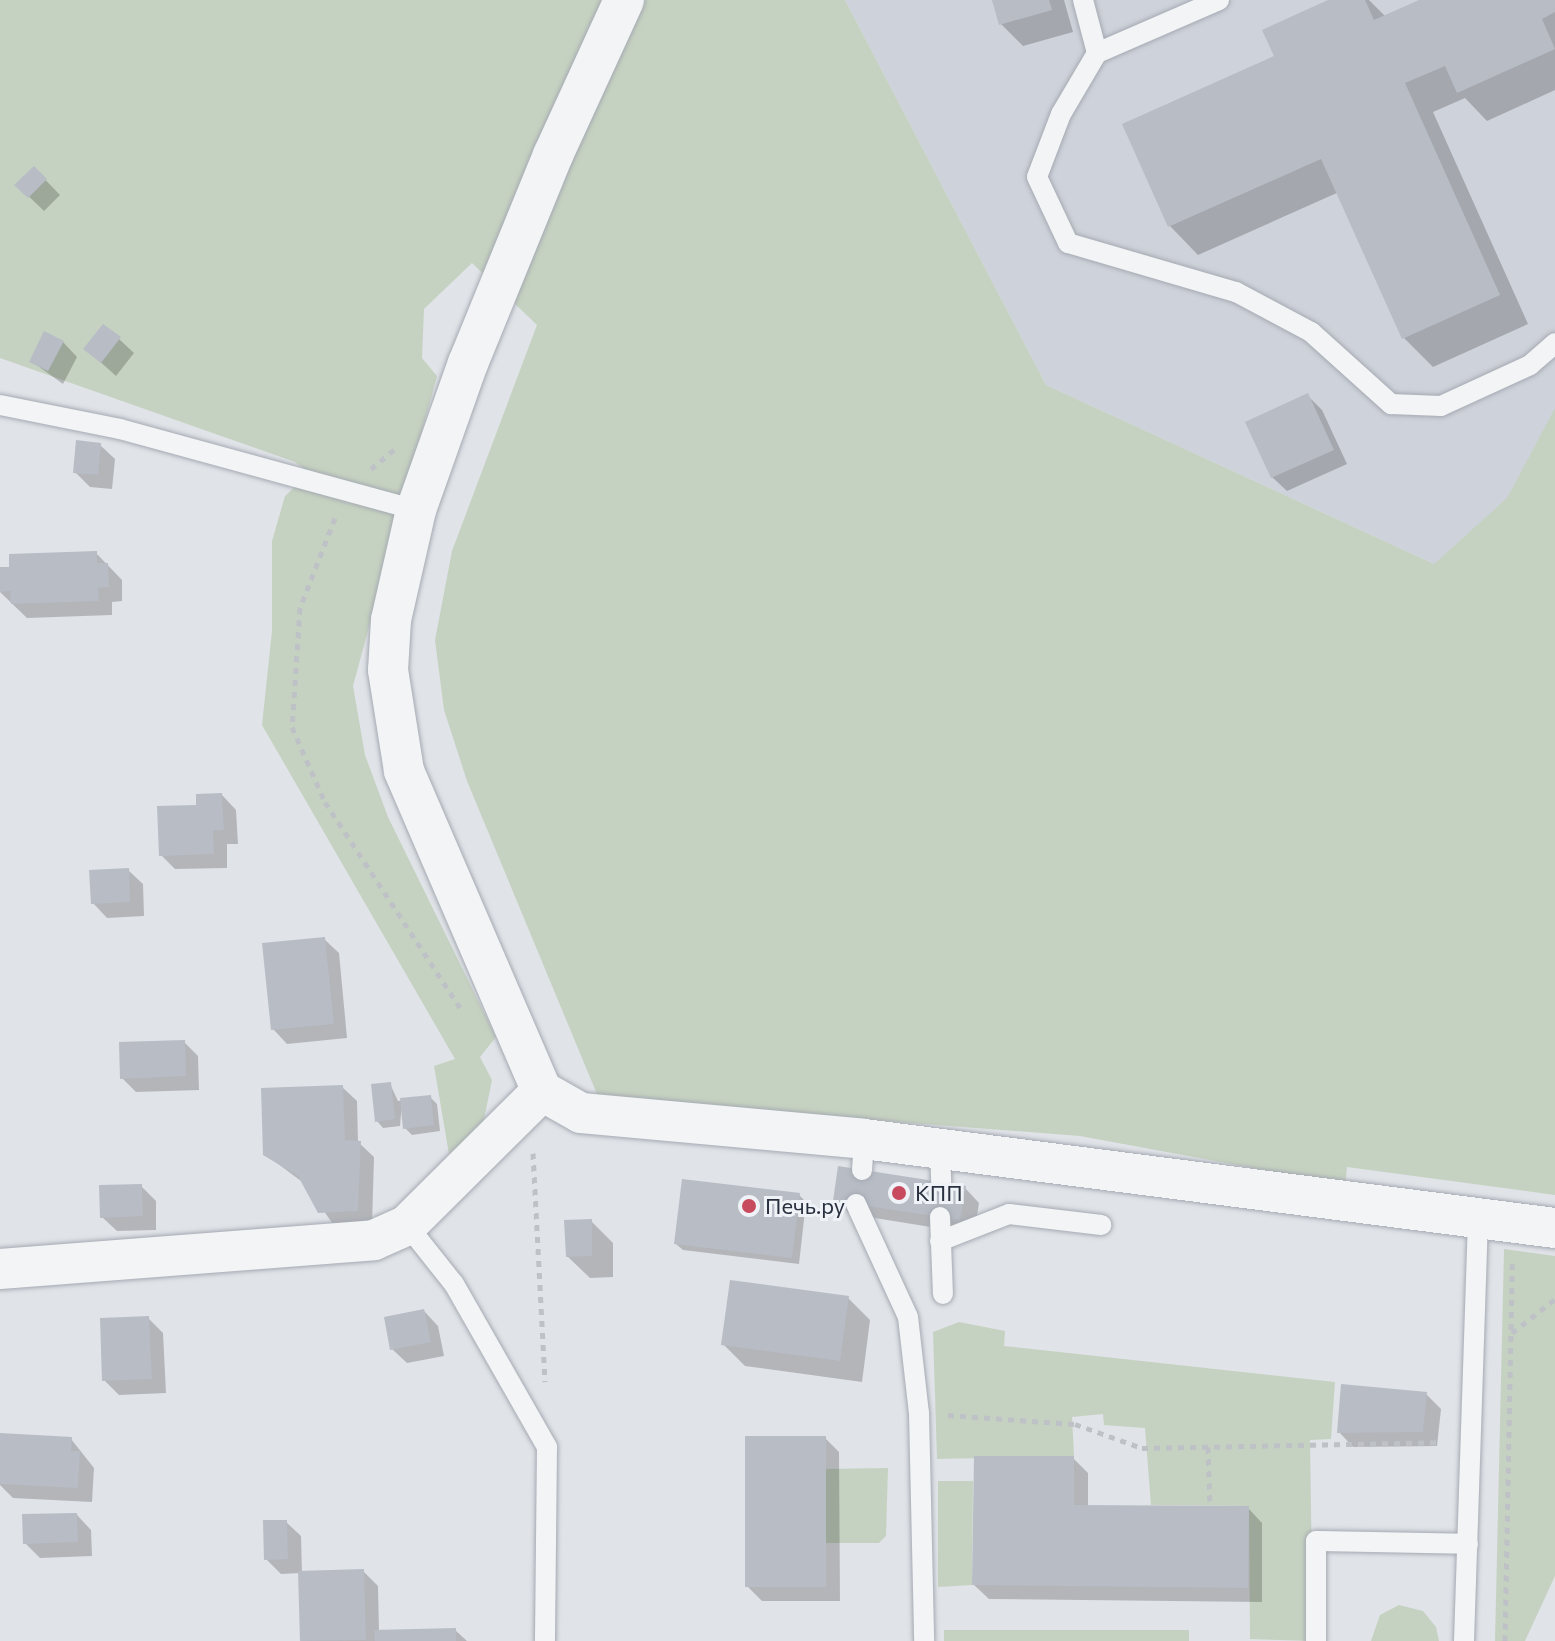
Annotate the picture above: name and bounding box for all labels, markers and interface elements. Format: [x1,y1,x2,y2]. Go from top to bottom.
place label: КПП [915,1180,963,1206]
marker: КПП [890,1184,908,1202]
place label: Печь.ру [765,1193,845,1219]
marker: Печь.ру [740,1197,758,1215]

